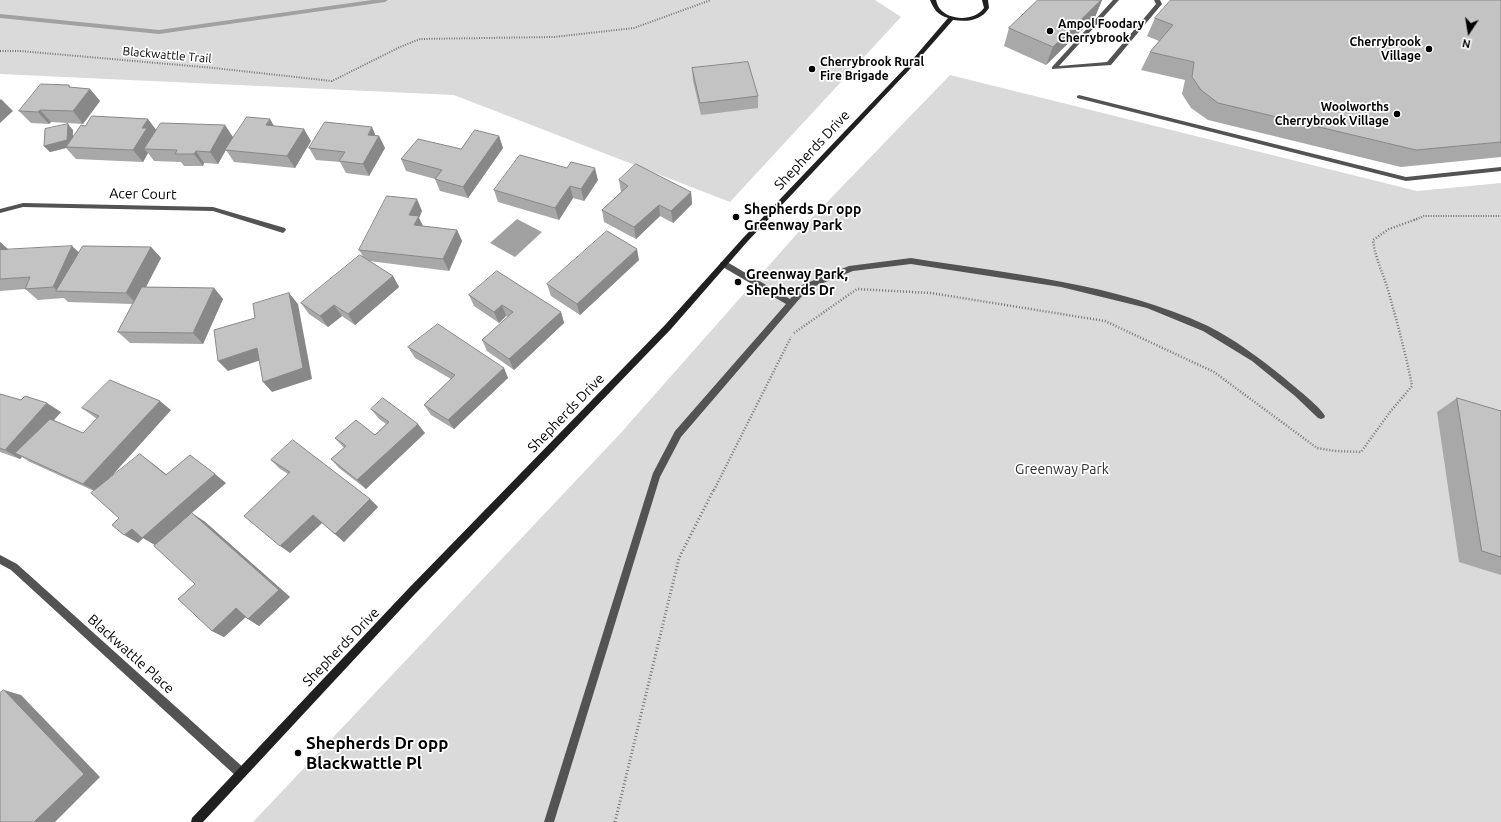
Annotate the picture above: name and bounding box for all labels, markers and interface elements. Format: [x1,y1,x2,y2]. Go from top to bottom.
north arrow [1449,12,1489,52]
place label: Ampol Foodary Cherrybrook [1058,17,1144,45]
marker: Ampol Foodary Cherrybrook [1045,26,1055,36]
place label: Cherrybrook Village [1350,35,1421,63]
text: N [1461,37,1472,50]
street label: Blackwattle Trail [122,44,212,66]
marker: Cherrybrook Village [1424,44,1434,54]
place label: Cherrybrook Rural Fire Brigade [820,55,924,83]
marker: Cherrybrook Rural Fire Brigade [807,64,817,74]
place label: Woolworths Cherrybrook Village [1275,100,1389,128]
street label: Shepherds Drive [771,107,853,193]
marker: Woolworths Cherrybrook Village [1392,109,1402,119]
street label: Acer Court [109,185,177,203]
place label: Shepherds Dr opp Greenway Park [744,201,861,234]
marker: Shepherds Dr opp Greenway Park [731,212,741,222]
place label: Greenway Park, Shepherds Dr [746,266,848,298]
marker: Greenway Park, Shepherds Dr [733,277,743,287]
street label: Shepherds Drive [524,370,608,456]
park label: Greenway Park [1015,461,1109,477]
street label: Shepherds Drive [299,604,383,690]
street label: Blackwattle Place [84,611,178,697]
place label: Shepherds Dr opp Blackwattle Pl [306,733,448,773]
marker: Shepherds Dr opp Blackwattle Pl [293,748,303,758]

